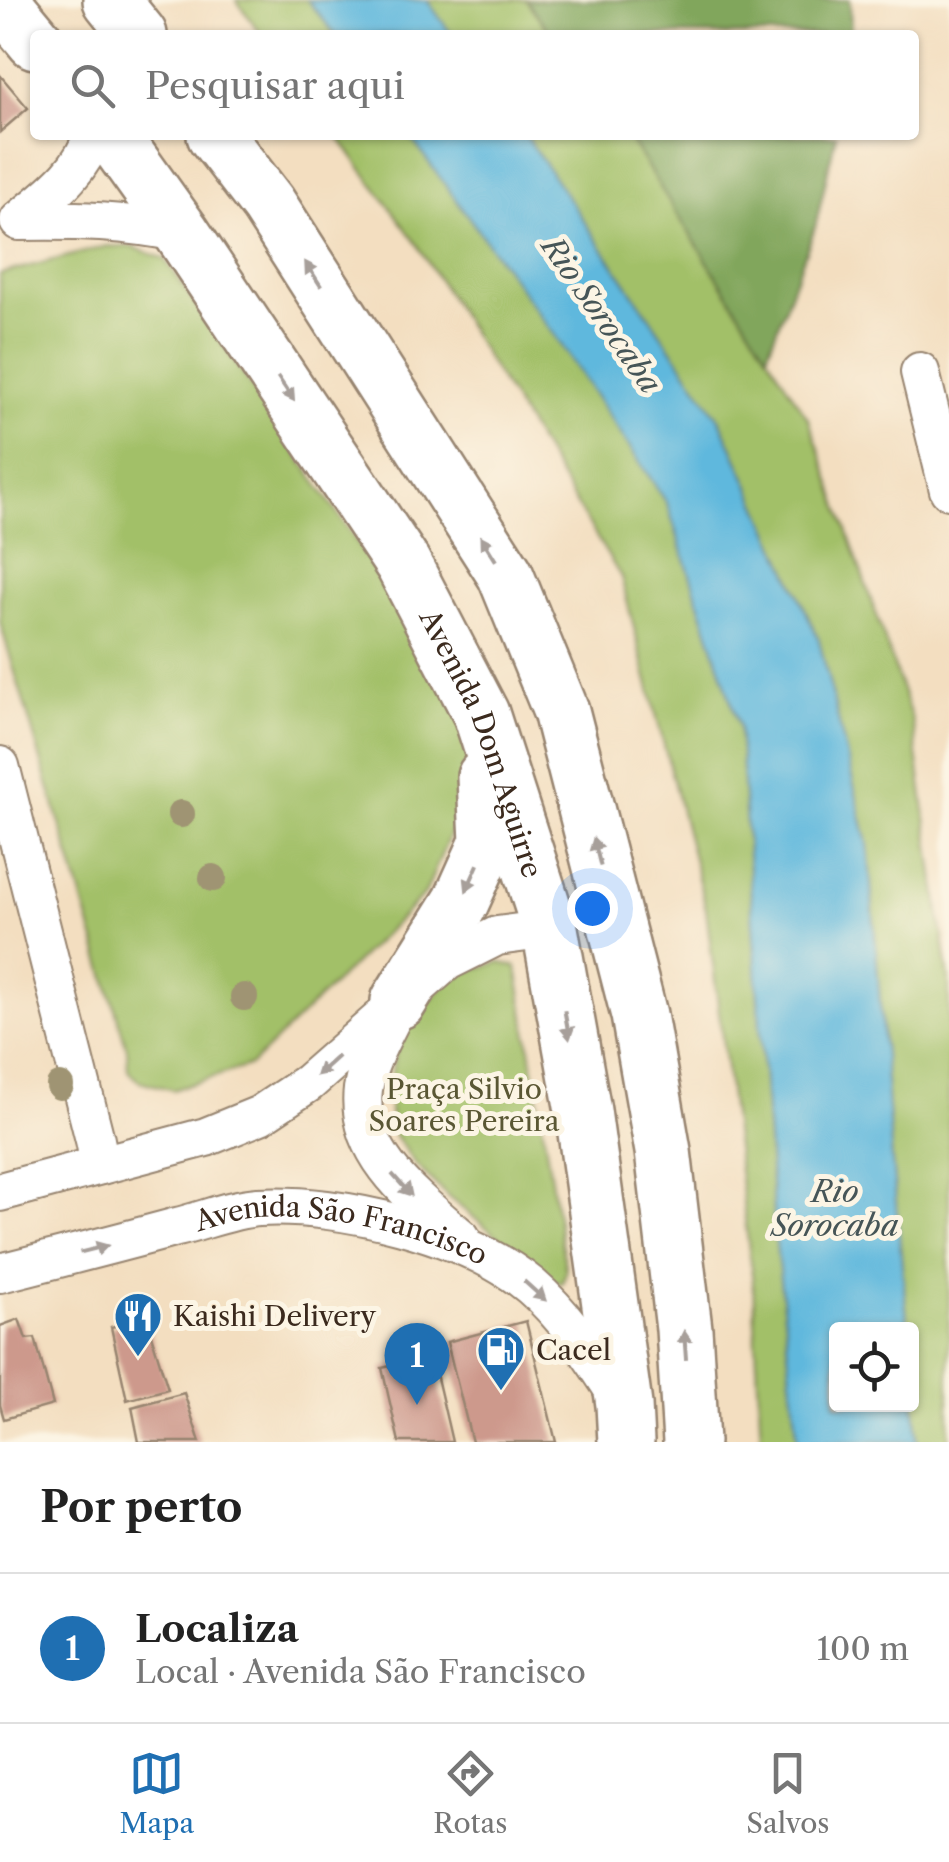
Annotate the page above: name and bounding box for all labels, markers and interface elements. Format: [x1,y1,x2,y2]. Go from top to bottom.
search box [30,30,919,140]
icon: search [65,58,120,113]
text: Pesquisar aqui [145,62,405,109]
water label: Rio Sorocaba [533,228,669,400]
one-way arrow [305,260,323,288]
one-way arrow [276,375,294,402]
one-way arrow [480,534,498,562]
street label: Avenida Dom Aguirre [412,603,549,882]
one-way arrow [589,836,605,867]
one-way arrow [463,864,480,893]
your location [567,883,618,934]
one-way arrow [560,1010,575,1042]
one-way arrow [315,1054,339,1077]
park label: Praça Silvio Soares Pereira [369,1072,560,1138]
one-way arrow [391,1172,413,1197]
water label: Rio Sorocaba [769,1173,899,1244]
street label: Avenida São Francisco [190,1189,493,1272]
one-way arrow [79,1240,110,1256]
one-way arrow [522,1280,547,1302]
restaurant icon: Kaishi Delivery [112,1290,164,1358]
place label: Kaishi Delivery [173,1299,377,1333]
pin: 1 [384,1322,450,1405]
map controls [829,1322,919,1412]
button: locate [829,1322,919,1412]
fuel station icon: Cacel [475,1324,527,1392]
one-way arrow [677,1328,693,1360]
place label: Cacel [536,1333,611,1367]
text: Por perto [40,1481,243,1533]
text: Localiza [135,1605,299,1652]
text: 1 [65,1629,80,1668]
text: 100 m [817,1629,909,1668]
text: Local · Avenida São Francisco [135,1652,586,1691]
tab: Mapa [119,1746,194,1840]
tab: Rotas [433,1746,507,1840]
tab: Salvos [746,1746,830,1840]

